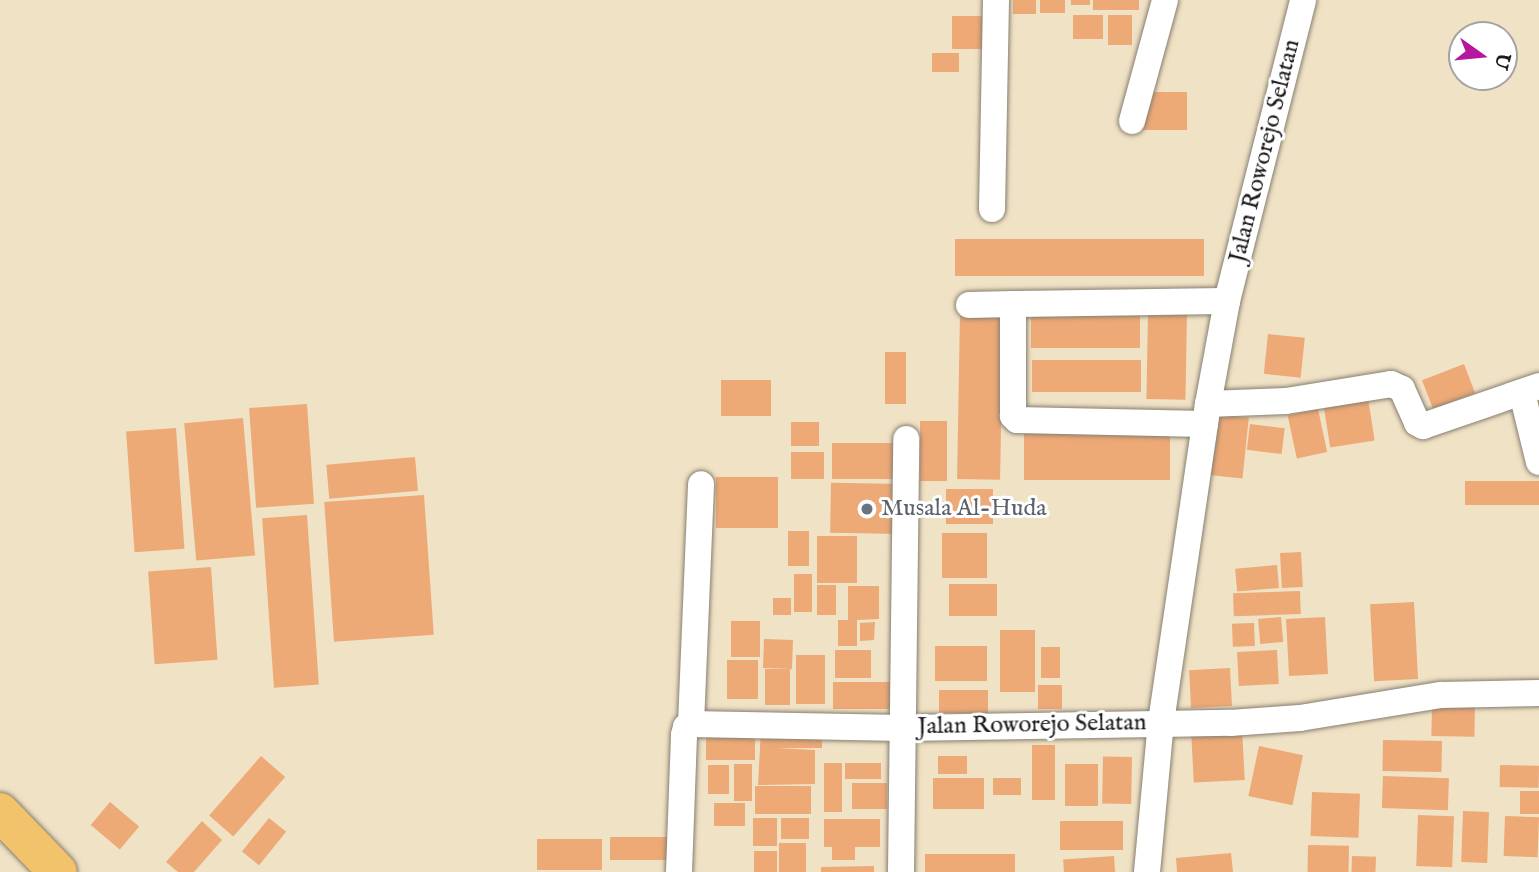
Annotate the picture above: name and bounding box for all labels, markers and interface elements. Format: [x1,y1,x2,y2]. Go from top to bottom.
north arrow [1448,21,1518,91]
street label: Jalan Roworejo Selatan [1223,36,1307,266]
text: U [1488,50,1515,72]
place label: Musala Al-Huda [881,495,1047,523]
marker: Musala Al-Huda [859,501,875,517]
street label: Jalan Roworejo Selatan [917,709,1147,741]

